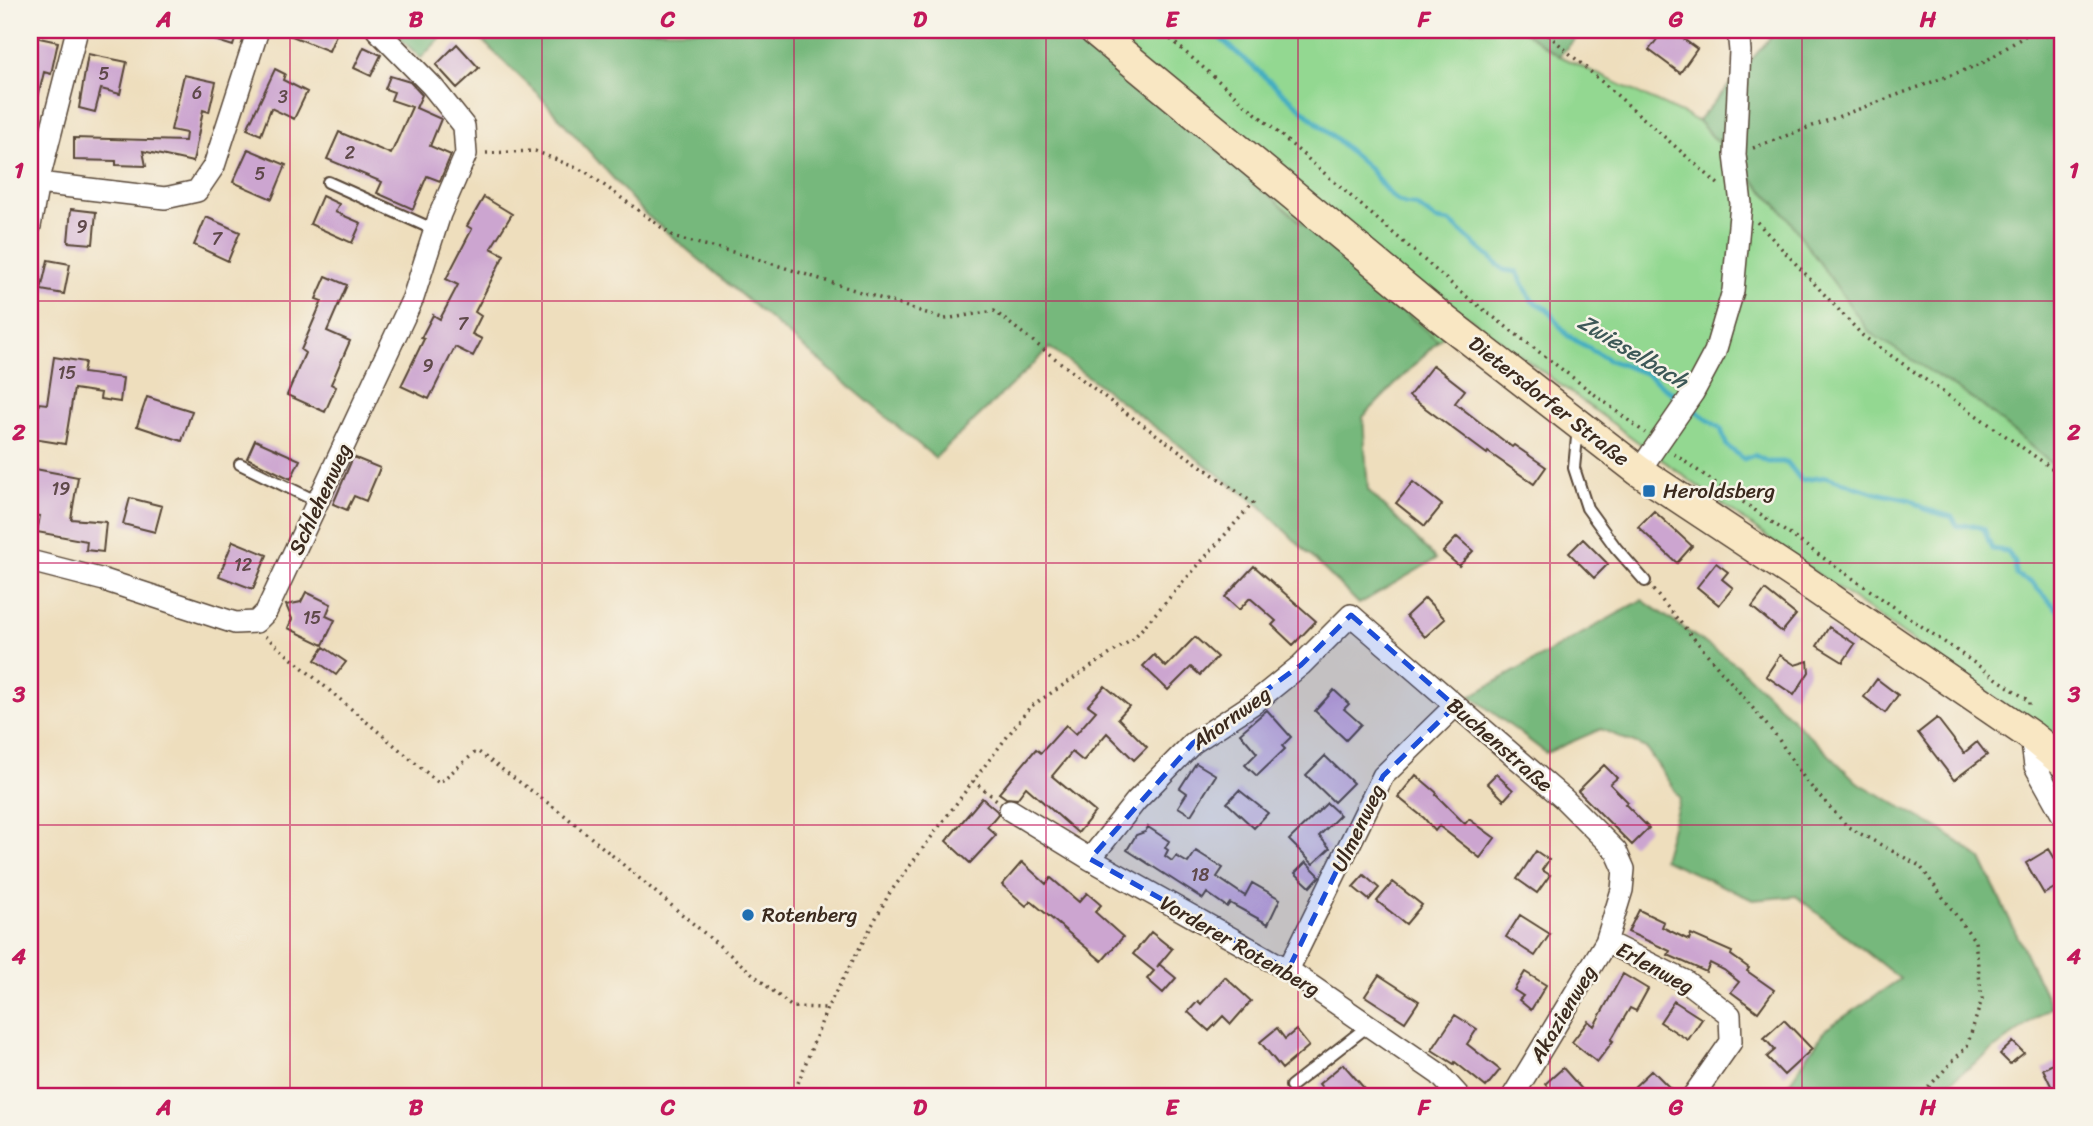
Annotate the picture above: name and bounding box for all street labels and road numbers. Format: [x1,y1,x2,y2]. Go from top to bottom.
street label: Dietersdorfer Straße [1460,325,1638,477]
street label: Schlehenweg [277,436,363,561]
street label: Ahornweg [1182,676,1279,761]
street label: Buchenstraße [1438,688,1562,803]
street label: Ulmenweg [1320,777,1396,879]
street label: Vorderer Rotenberg [1152,884,1328,1008]
street label: Erlenweg [1609,931,1701,1005]
street label: Akazienweg [1518,957,1607,1071]

